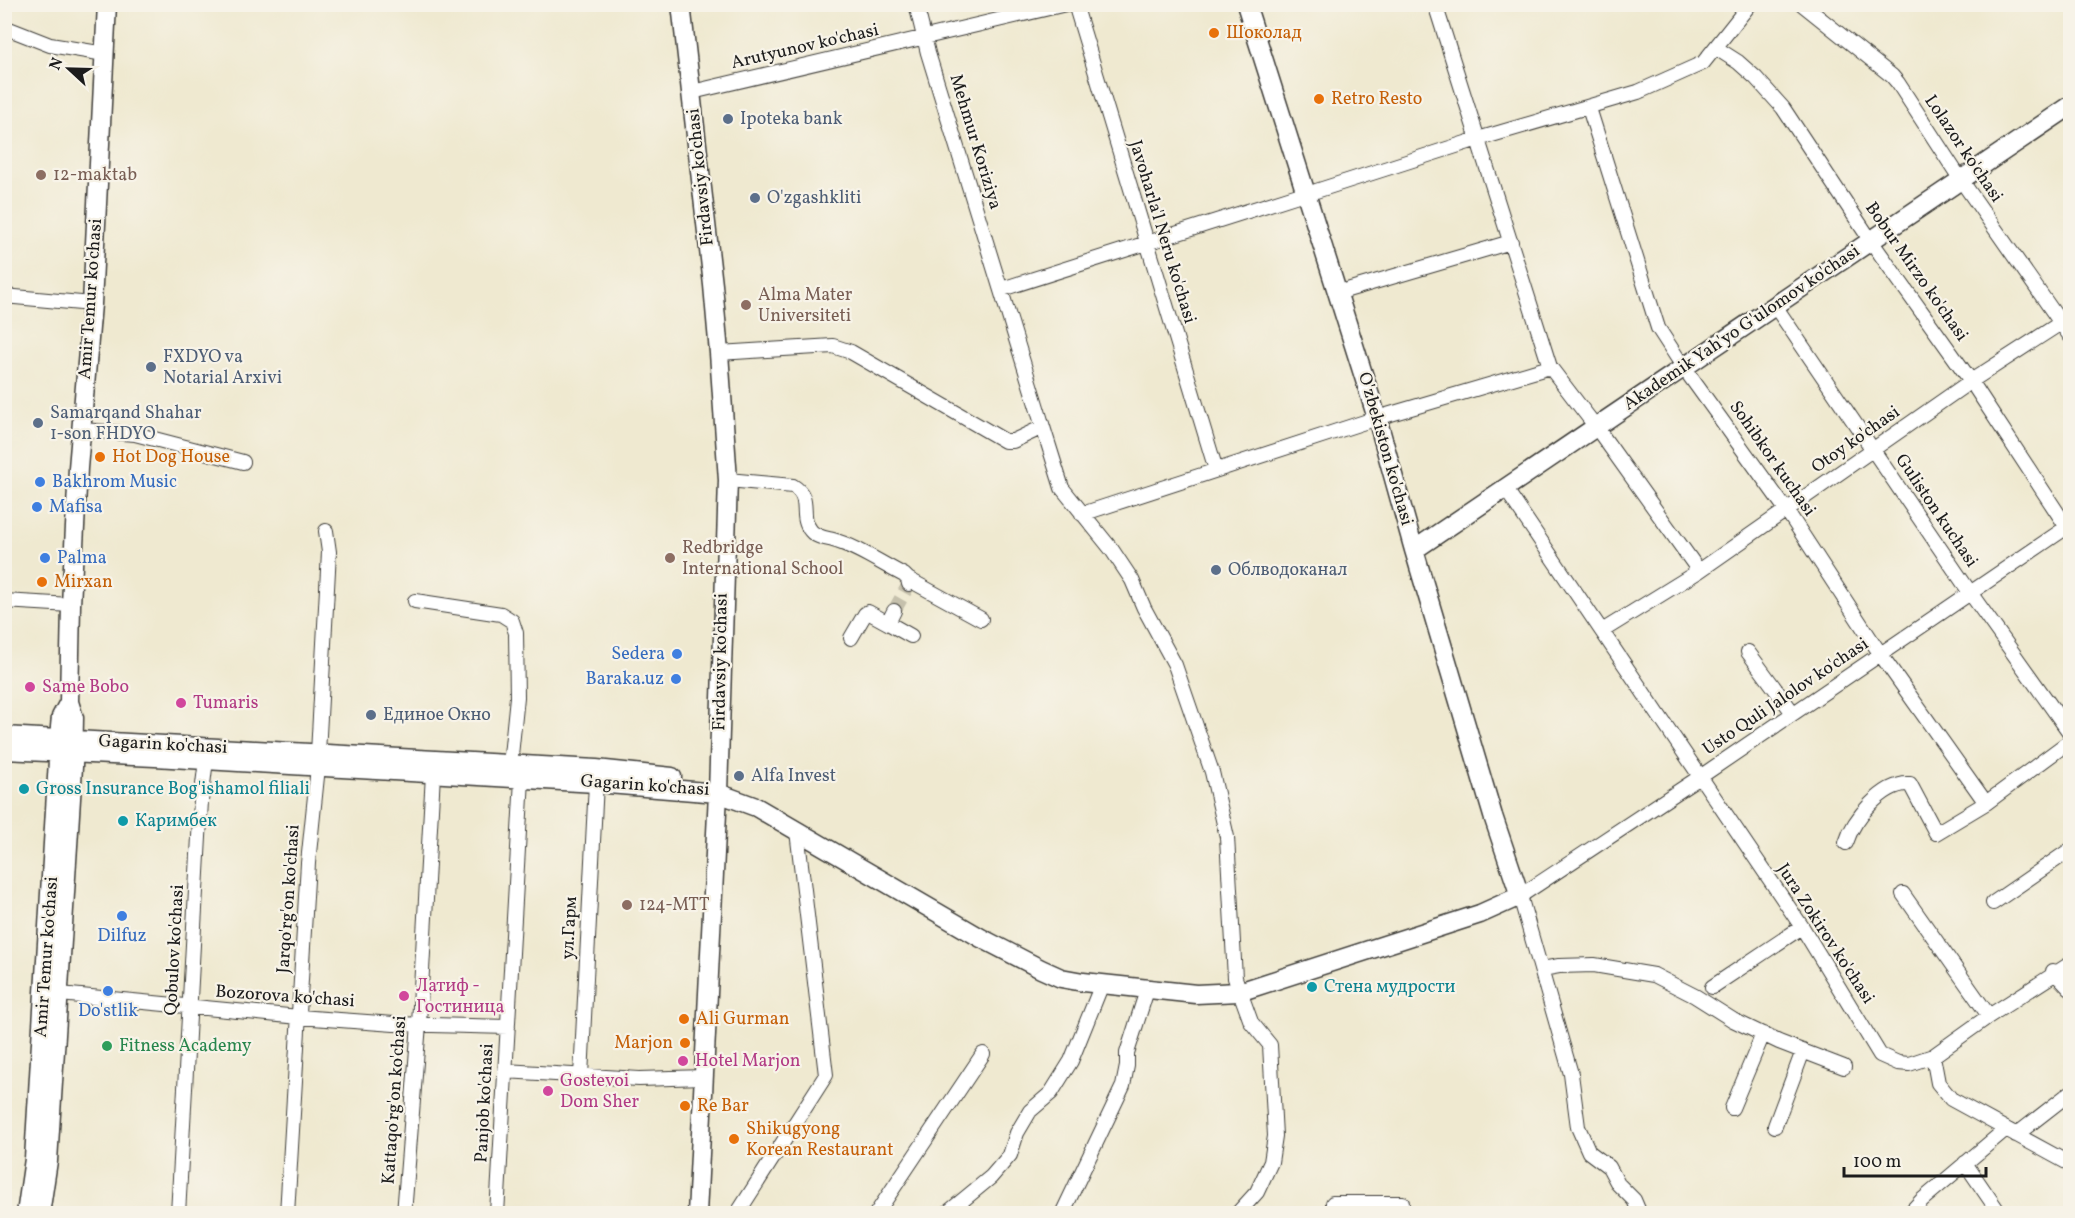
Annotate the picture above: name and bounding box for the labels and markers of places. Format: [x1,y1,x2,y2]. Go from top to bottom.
place label: Шоколад [1226,21,1302,46]
marker: Шоколад [1207,26,1221,40]
place label: Retro Resto [1331,87,1422,112]
marker: Retro Resto [1312,92,1326,106]
place label: Ipoteka bank [740,107,843,132]
marker: Ipoteka bank [721,112,735,126]
place label: 12-maktab [53,163,137,188]
marker: 12-maktab [34,168,48,182]
place label: O'zgashkliti [767,186,862,211]
marker: O'zgashkliti [748,191,762,205]
place label: Alma Mater Universiteti [758,283,853,329]
marker: Alma Mater Universiteti [739,298,753,312]
place label: FXDYO va Notarial Arxivi [163,345,282,391]
marker: FXDYO va Notarial Arxivi [144,360,158,374]
place label: Samarqand Shahar 1-son FHDYO [50,401,202,447]
marker: Samarqand Shahar 1-son FHDYO [31,416,45,430]
place label: Hot Dog House [112,445,230,470]
marker: Hot Dog House [93,450,107,464]
place label: Bakhrom Music [52,470,177,495]
marker: Bakhrom Music [33,475,47,489]
place label: Mafisa [49,495,103,520]
marker: Mafisa [30,500,44,514]
place label: Redbridge International School [682,536,843,582]
place label: Palma [57,546,107,571]
marker: Palma [38,551,52,565]
marker: Redbridge International School [663,551,677,565]
place label: Облводоканал [1228,558,1347,583]
marker: Облводоканал [1209,563,1223,577]
place label: Mirxan [54,570,113,595]
marker: Mirxan [35,575,49,589]
place label: Sedera [611,642,665,667]
marker: Sedera [670,647,684,661]
place label: Baraka.uz [585,667,664,692]
marker: Baraka.uz [669,672,683,686]
place label: Same Bobo [42,675,129,700]
marker: Same Bobo [23,680,37,694]
place label: Tumaris [193,691,258,716]
marker: Tumaris [174,696,188,710]
place label: Единое Окно [383,703,491,728]
marker: Единое Окно [364,708,378,722]
place label: Alfa Invest [751,764,836,789]
marker: Alfa Invest [732,769,746,783]
place label: Gross Insurance Bog'ishamol filiali [36,777,310,802]
marker: Gross Insurance Bog'ishamol filiali [17,782,31,796]
place label: Каримбек [135,809,217,834]
marker: Каримбек [116,814,130,828]
place label: 124-MTT [639,893,710,918]
marker: 124-MTT [620,898,634,912]
marker: Dilfuz [115,909,129,923]
place label: Dilfuz [97,924,147,949]
place label: Латиф - Гостиница [416,974,505,1020]
place label: Стена мудрости [1324,975,1456,1000]
marker: Стена мудрости [1305,980,1319,994]
marker: Do'stlik [101,984,115,998]
marker: Латиф - Гостиница [397,989,411,1003]
place label: Do'stlik [78,999,138,1024]
place label: Ali Gurman [696,1007,790,1032]
marker: Ali Gurman [677,1012,691,1026]
place label: Marjon [614,1031,673,1056]
place label: Fitness Academy [119,1034,252,1059]
marker: Marjon [678,1036,692,1050]
marker: Fitness Academy [100,1039,114,1053]
place label: Hotel Marjon [695,1049,801,1074]
marker: Hotel Marjon [676,1054,690,1068]
place label: Gostevoi Dom Sher [560,1069,639,1115]
marker: Gostevoi Dom Sher [541,1084,555,1098]
place label: Re Bar [697,1094,749,1119]
marker: Re Bar [678,1099,692,1113]
place label: Shikugyong Korean Restaurant [746,1117,894,1163]
marker: Shikugyong Korean Restaurant [727,1132,741,1146]

